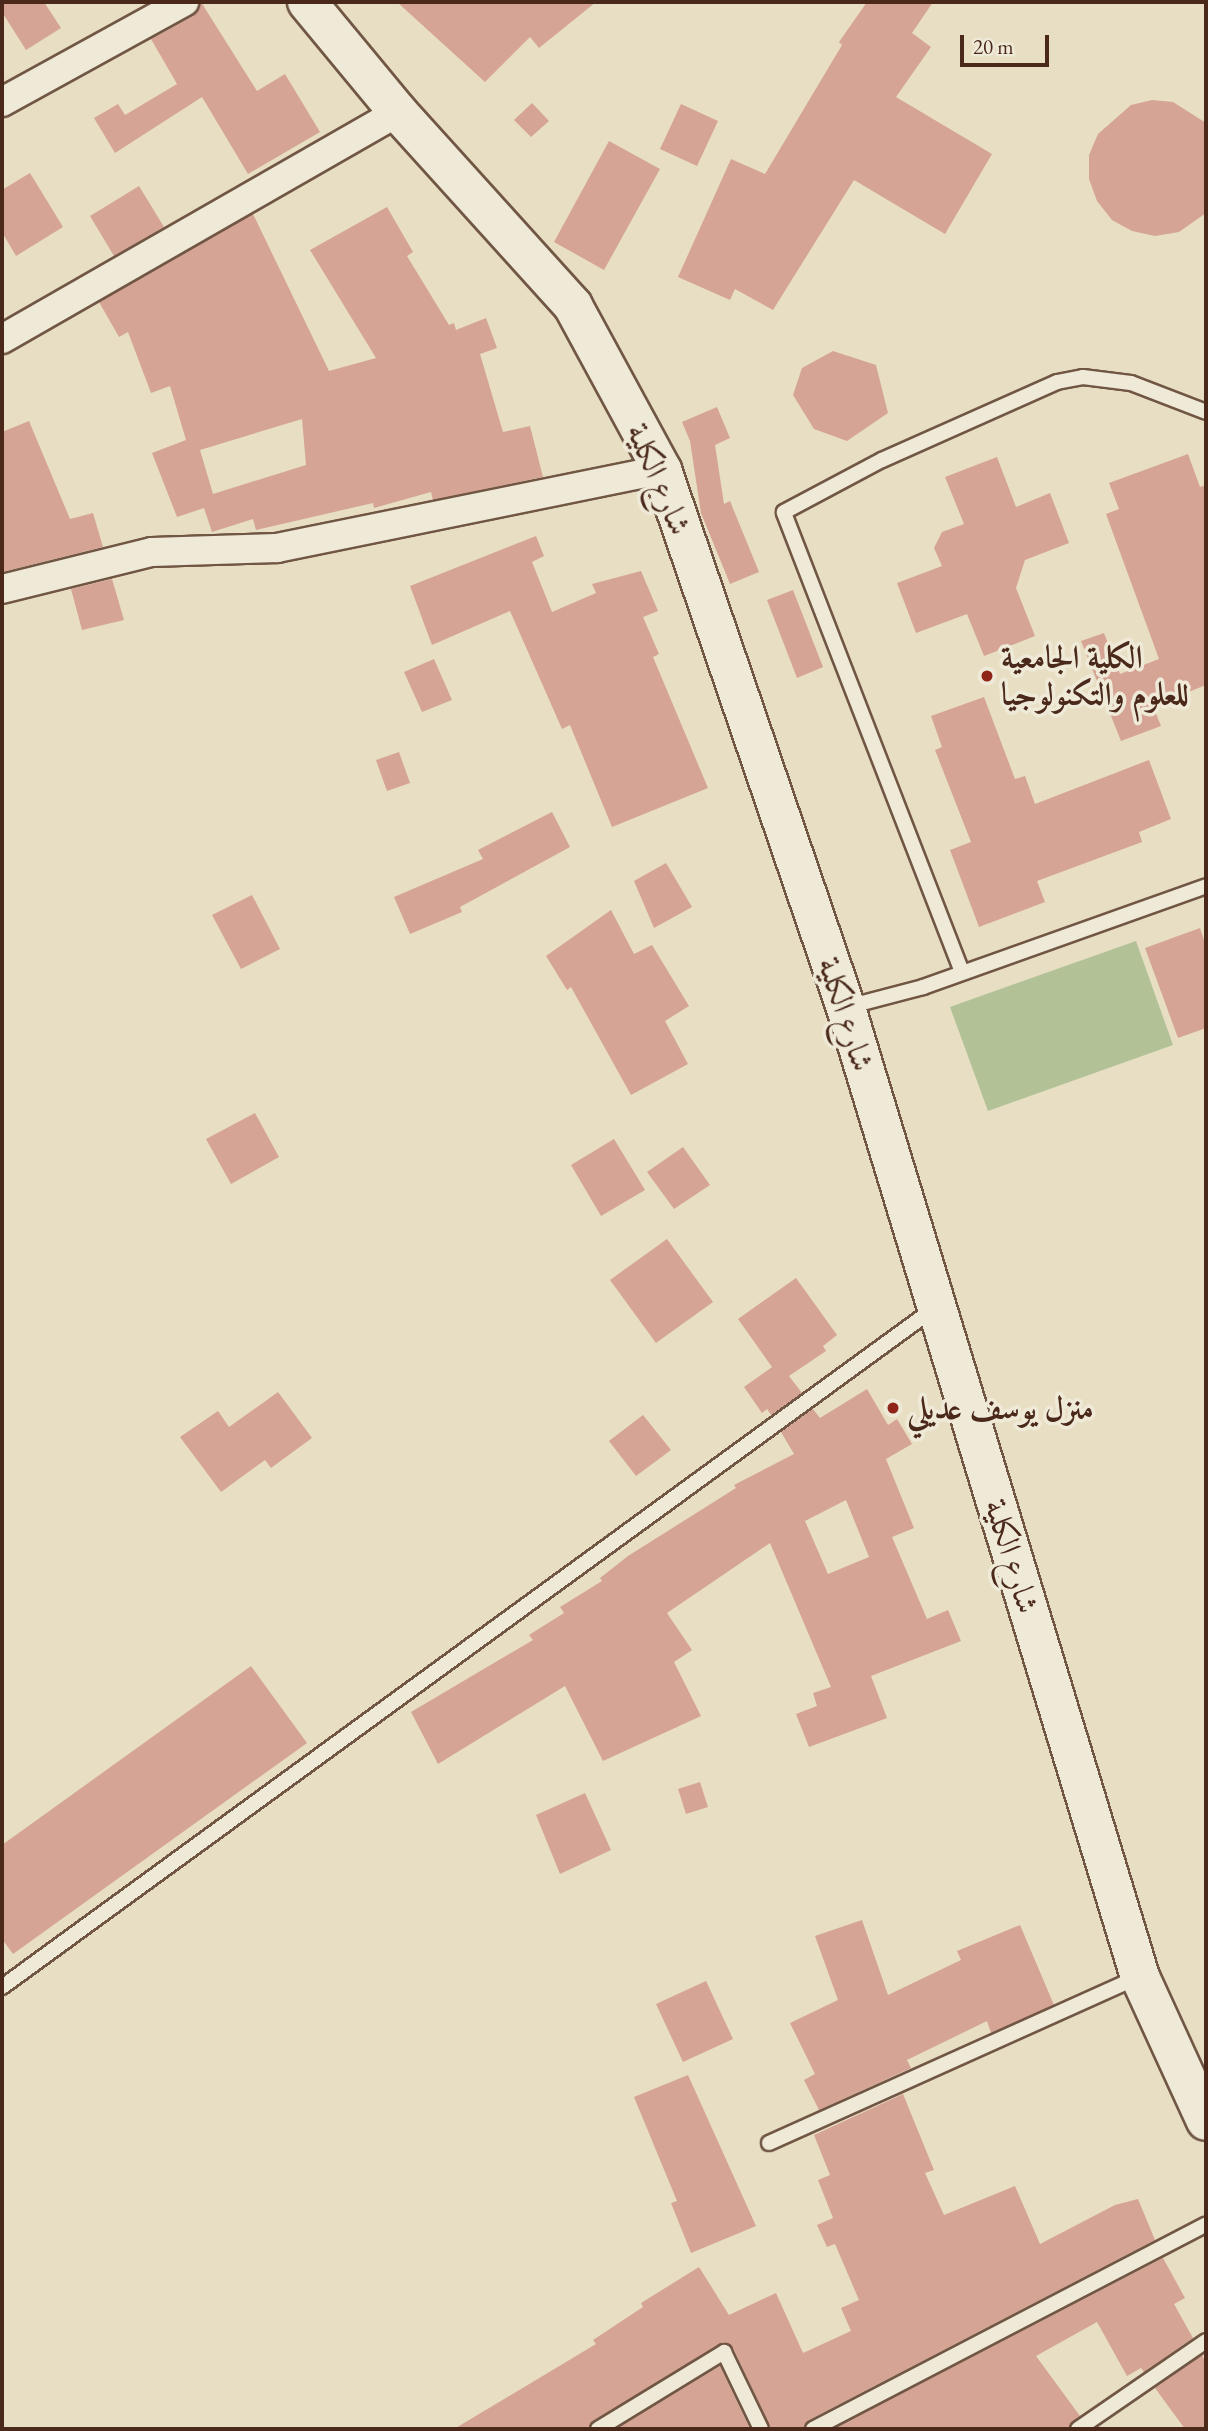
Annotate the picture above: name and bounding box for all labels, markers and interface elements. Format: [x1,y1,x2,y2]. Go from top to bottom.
scale bar [963,21,1052,65]
text: 20 m [973,33,1014,60]
street label: شارع الكلية [618,417,700,541]
place label: الكلية الجامعية للعلوم والتكنولوجيا [1001,639,1189,714]
marker: الكلية الجامعية للعلوم والتكنولوجيا [979,668,995,684]
street label: شارع الكلية [810,952,882,1076]
place label: منزل يوسف عديلي [907,1389,1094,1427]
marker: منزل يوسف عديلي [885,1400,901,1416]
street label: شارع الكلية [976,1494,1048,1618]

